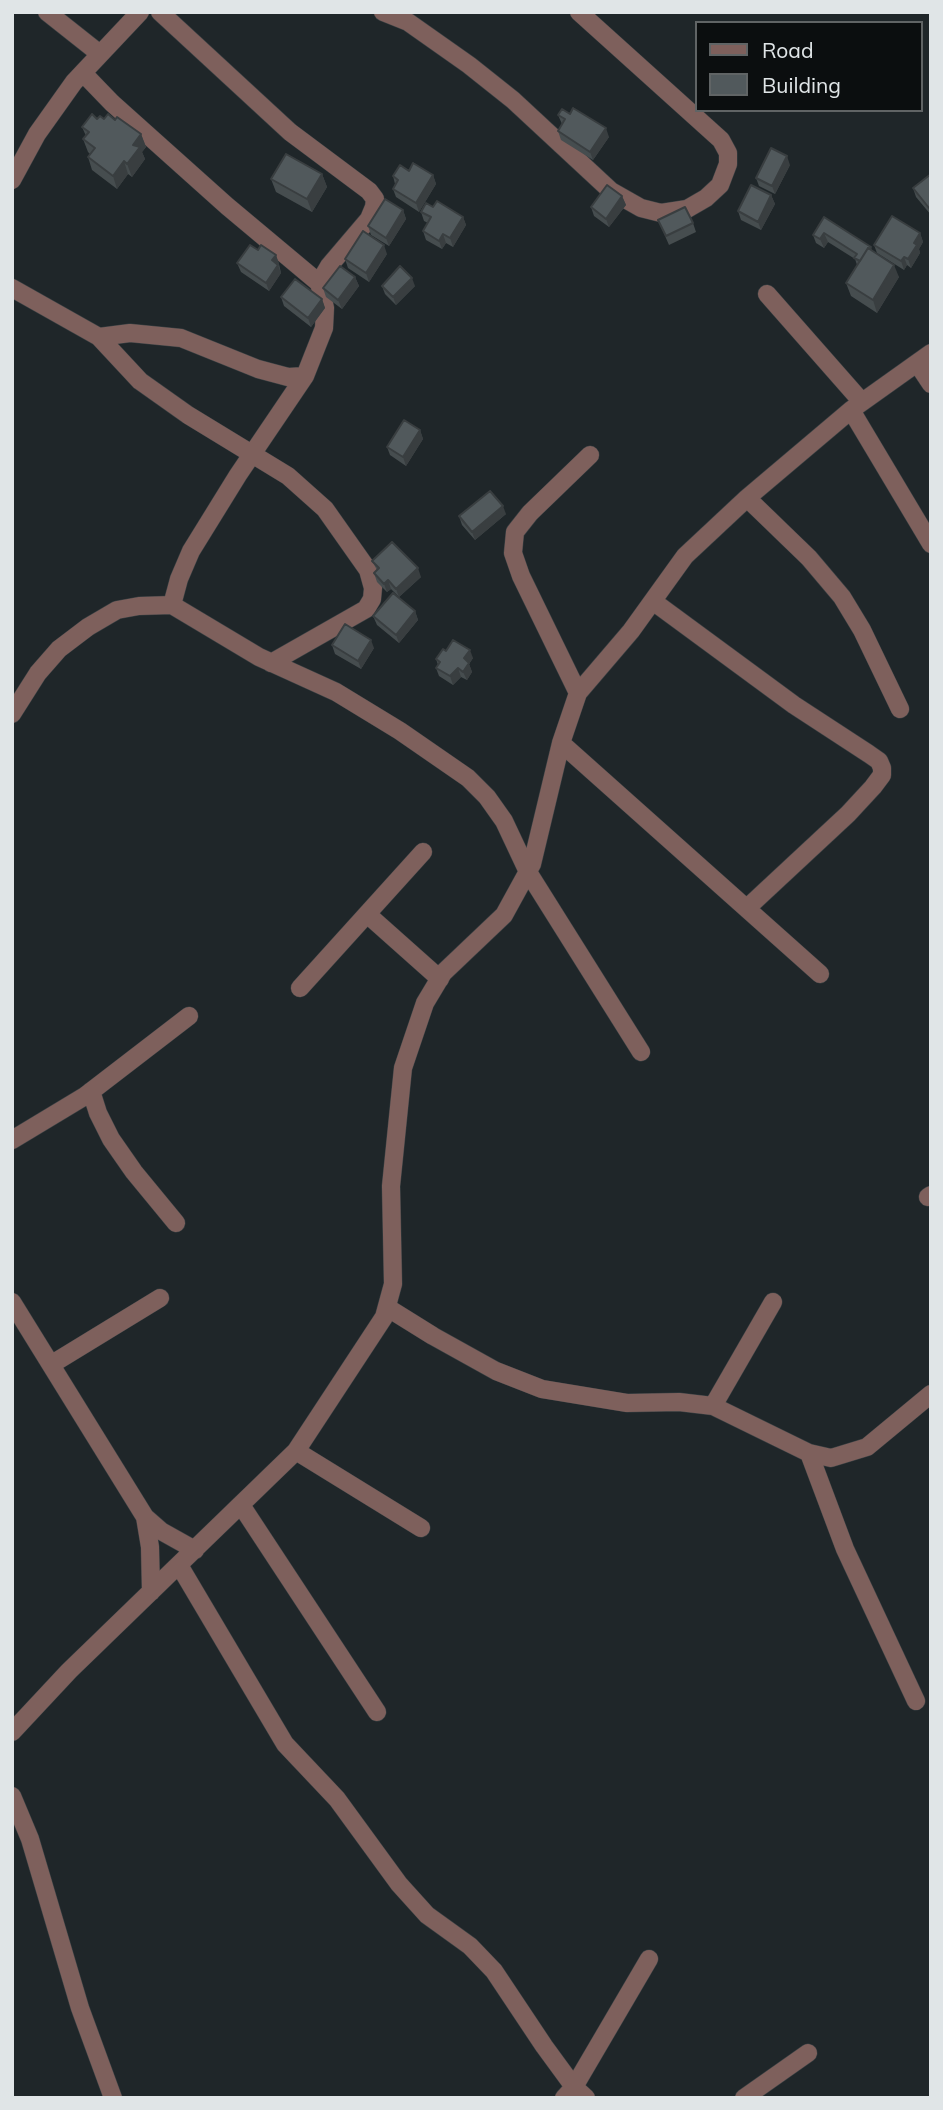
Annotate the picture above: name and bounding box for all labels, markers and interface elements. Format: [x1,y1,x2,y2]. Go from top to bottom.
legend [694,21,922,112]
text: Road [762,37,813,63]
text: Building [762,72,841,98]

